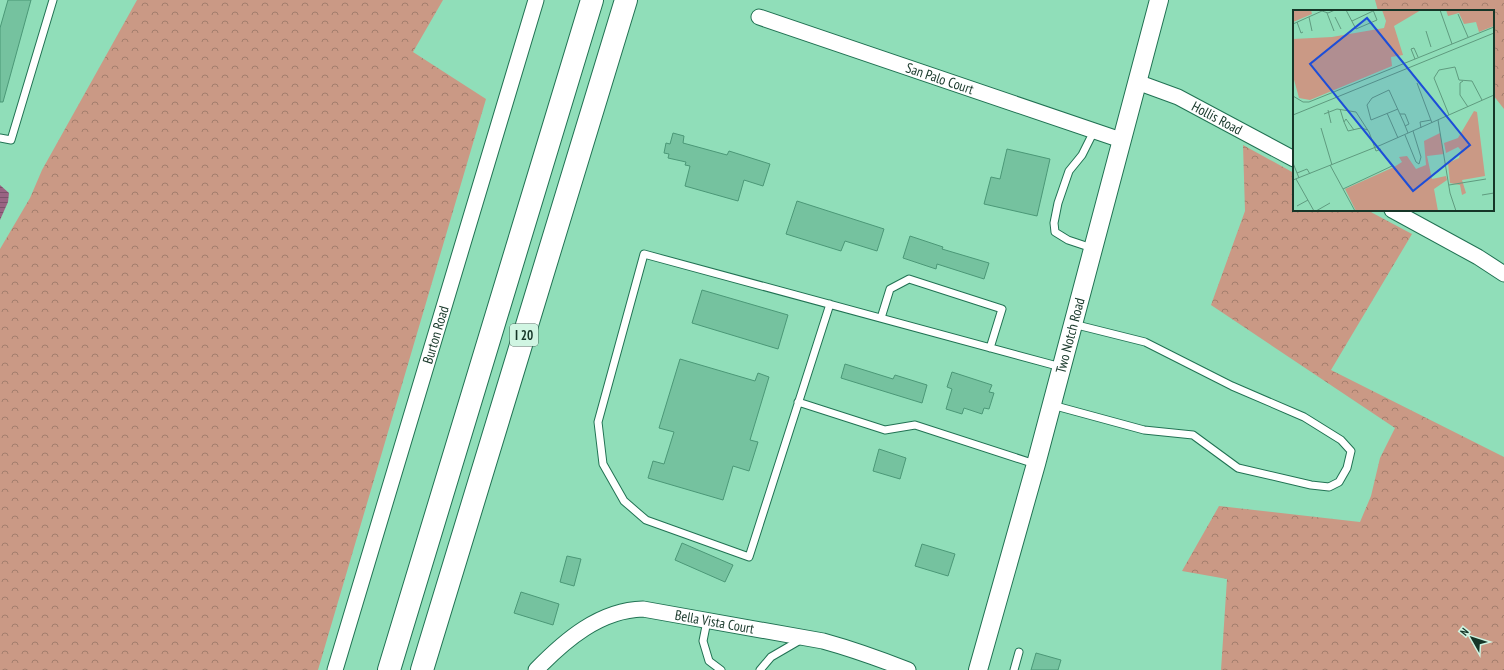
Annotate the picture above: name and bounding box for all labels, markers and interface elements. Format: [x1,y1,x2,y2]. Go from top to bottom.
inset map [1293,10,1494,211]
street label: San Palo Court [903,59,976,98]
street label: Hollis Road [1189,97,1246,139]
street label: Two Notch Road [1051,296,1089,375]
street label: Burton Road [418,304,453,366]
road number: I 20 [510,324,538,346]
street label: Bella Vista Court [673,606,756,638]
north arrow [1452,618,1492,658]
text: N [1457,625,1472,638]

